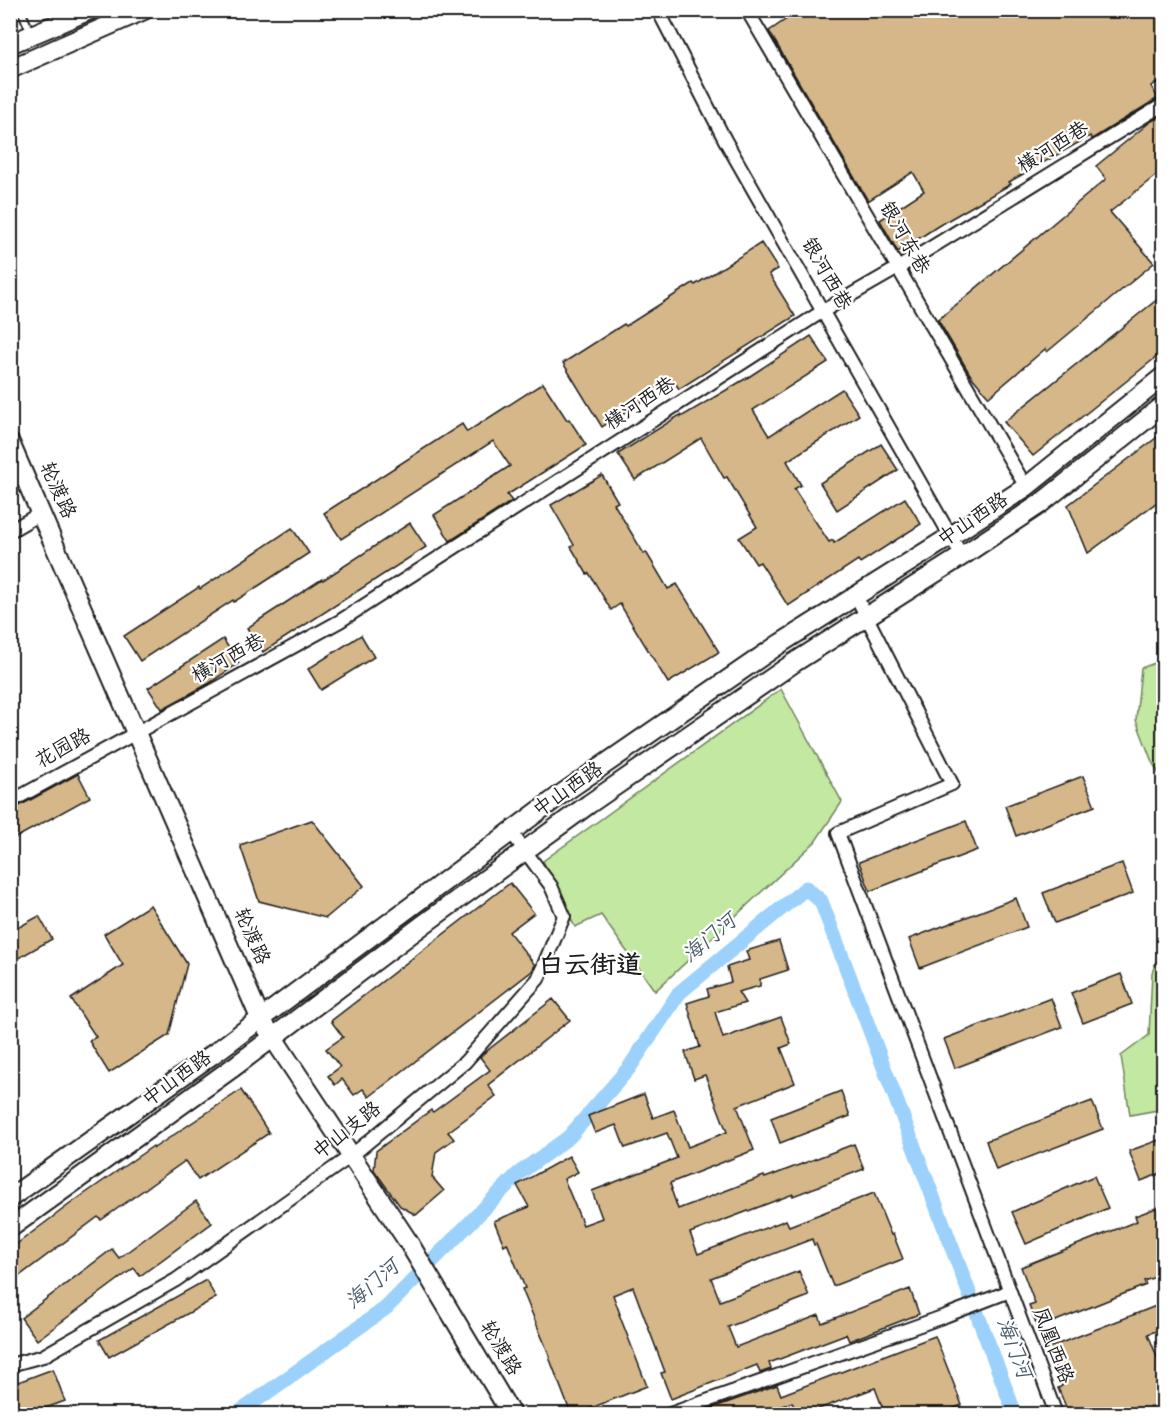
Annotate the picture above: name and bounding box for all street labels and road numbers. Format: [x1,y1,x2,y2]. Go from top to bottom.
street label: 横河西巷 [1013,115,1096,182]
street label: 银河东巷 [871,197,936,282]
street label: 银河西巷 [793,233,858,318]
street label: 横河西巷 [600,371,683,439]
street label: 轮渡路 [31,458,81,525]
street label: 中山西路 [933,486,1016,555]
street label: 横河西巷 [187,628,272,692]
street label: 花园路 [31,723,98,777]
street label: 中山西路 [528,756,611,825]
street label: 轮渡路 [225,904,275,971]
street label: 中山西路 [137,1045,219,1115]
street label: 中山支路 [308,1096,389,1168]
street label: 凤凰西路 [1024,1304,1079,1389]
street label: 轮渡路 [472,1316,527,1383]

